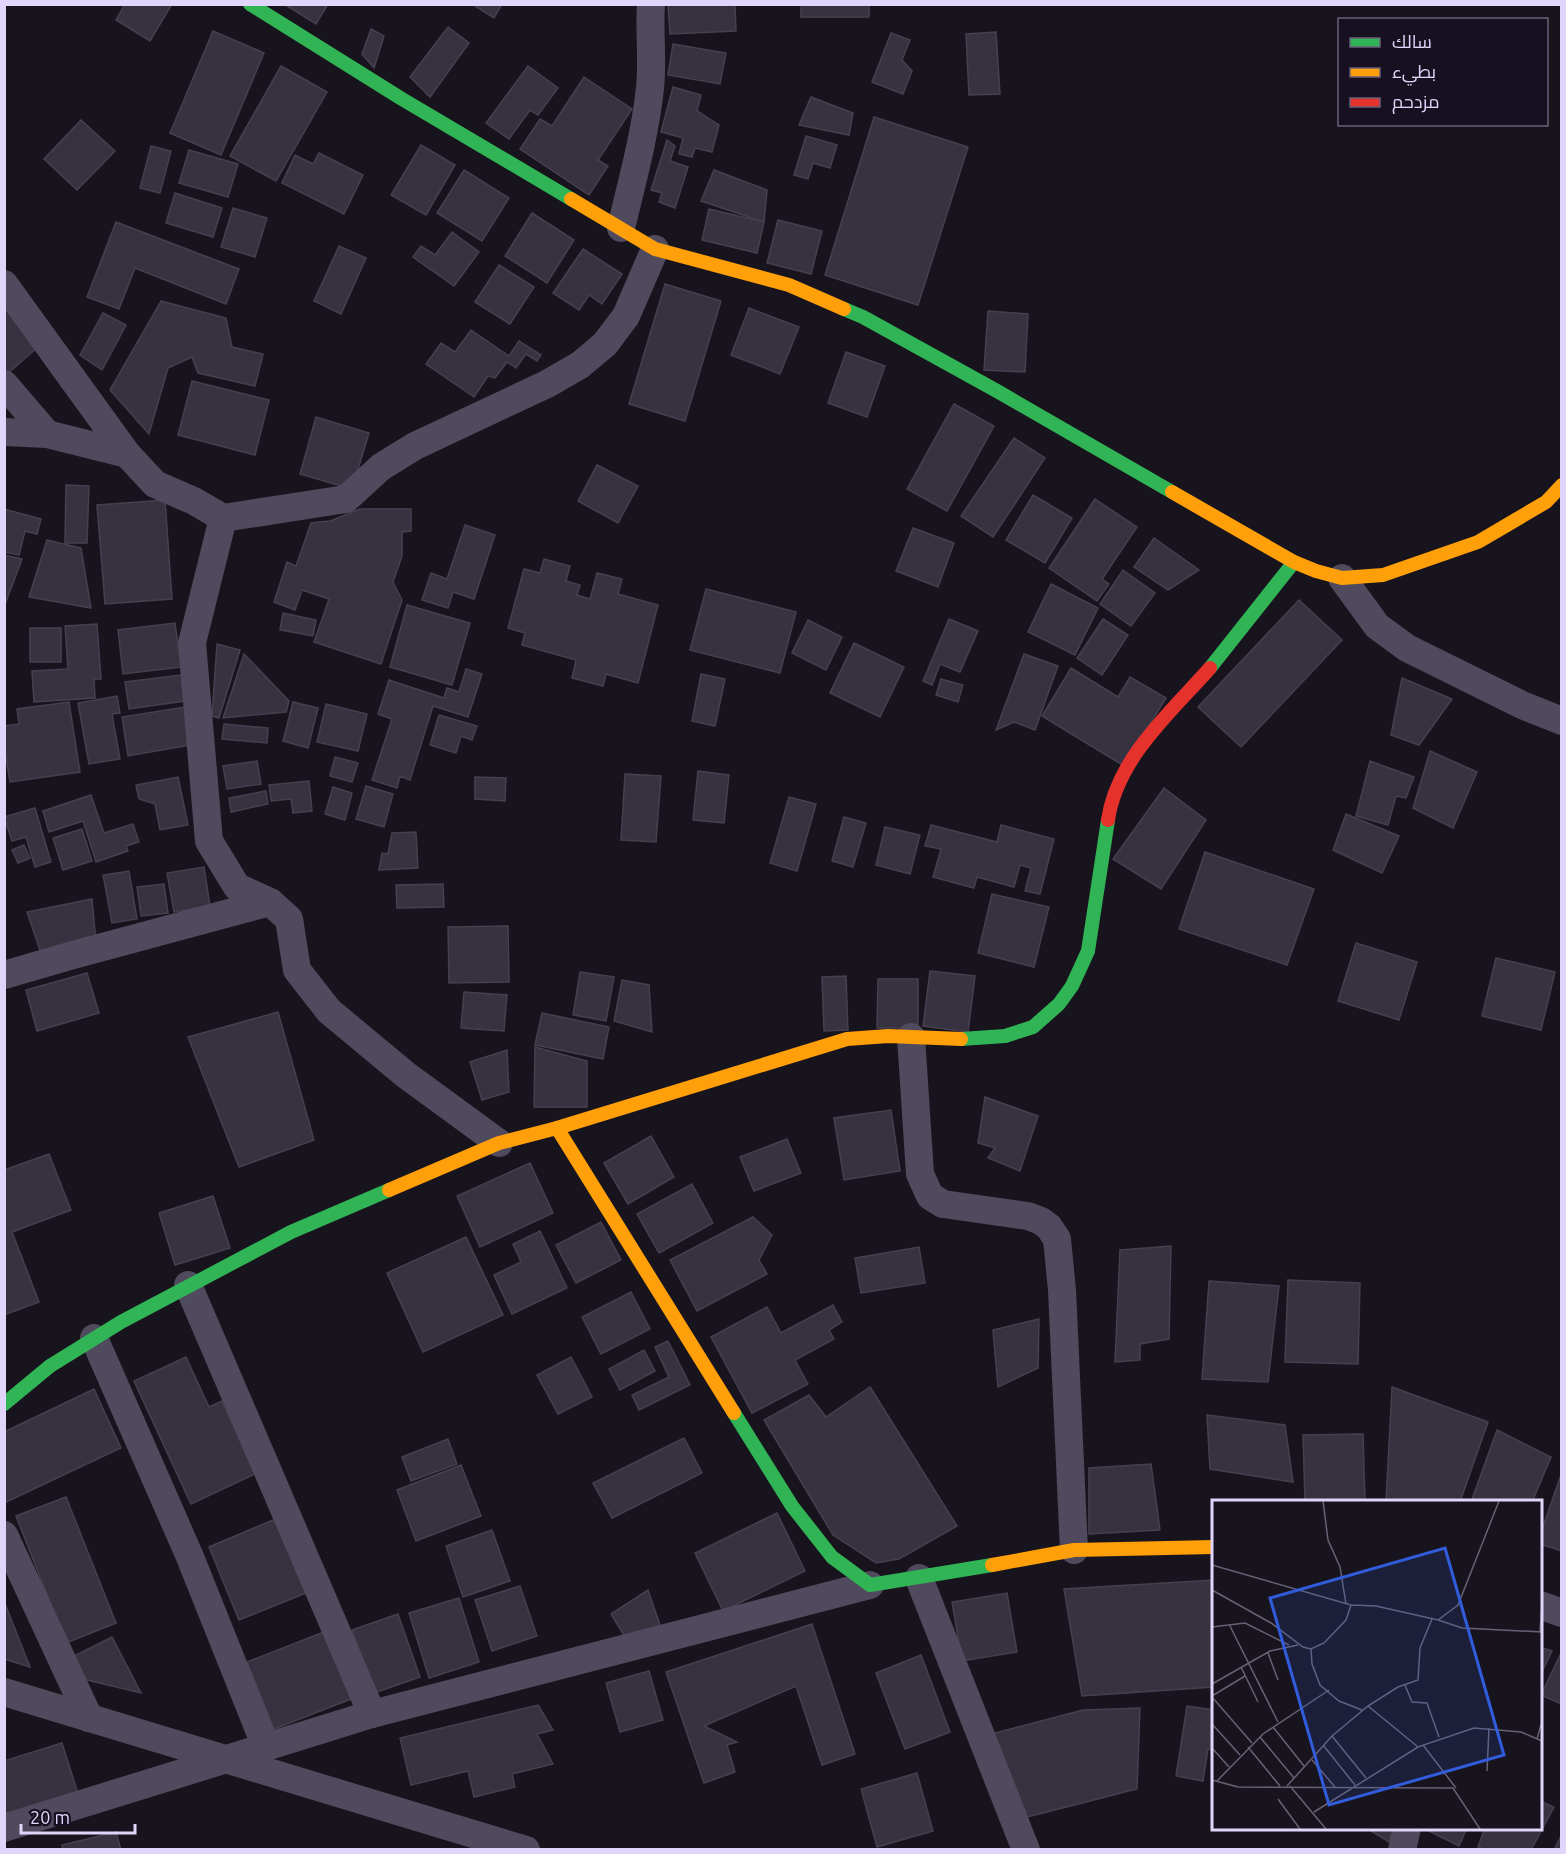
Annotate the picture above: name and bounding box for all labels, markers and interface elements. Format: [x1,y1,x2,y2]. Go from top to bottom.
legend [1338,18,1548,126]
text: سالك [1392,31,1432,51]
text: بطيء [1392,61,1436,86]
text: مزدحم [1392,91,1440,114]
inset map [1212,1500,1542,1830]
scale bar [21,1797,135,1835]
text: 20 m [30,1807,70,1827]

